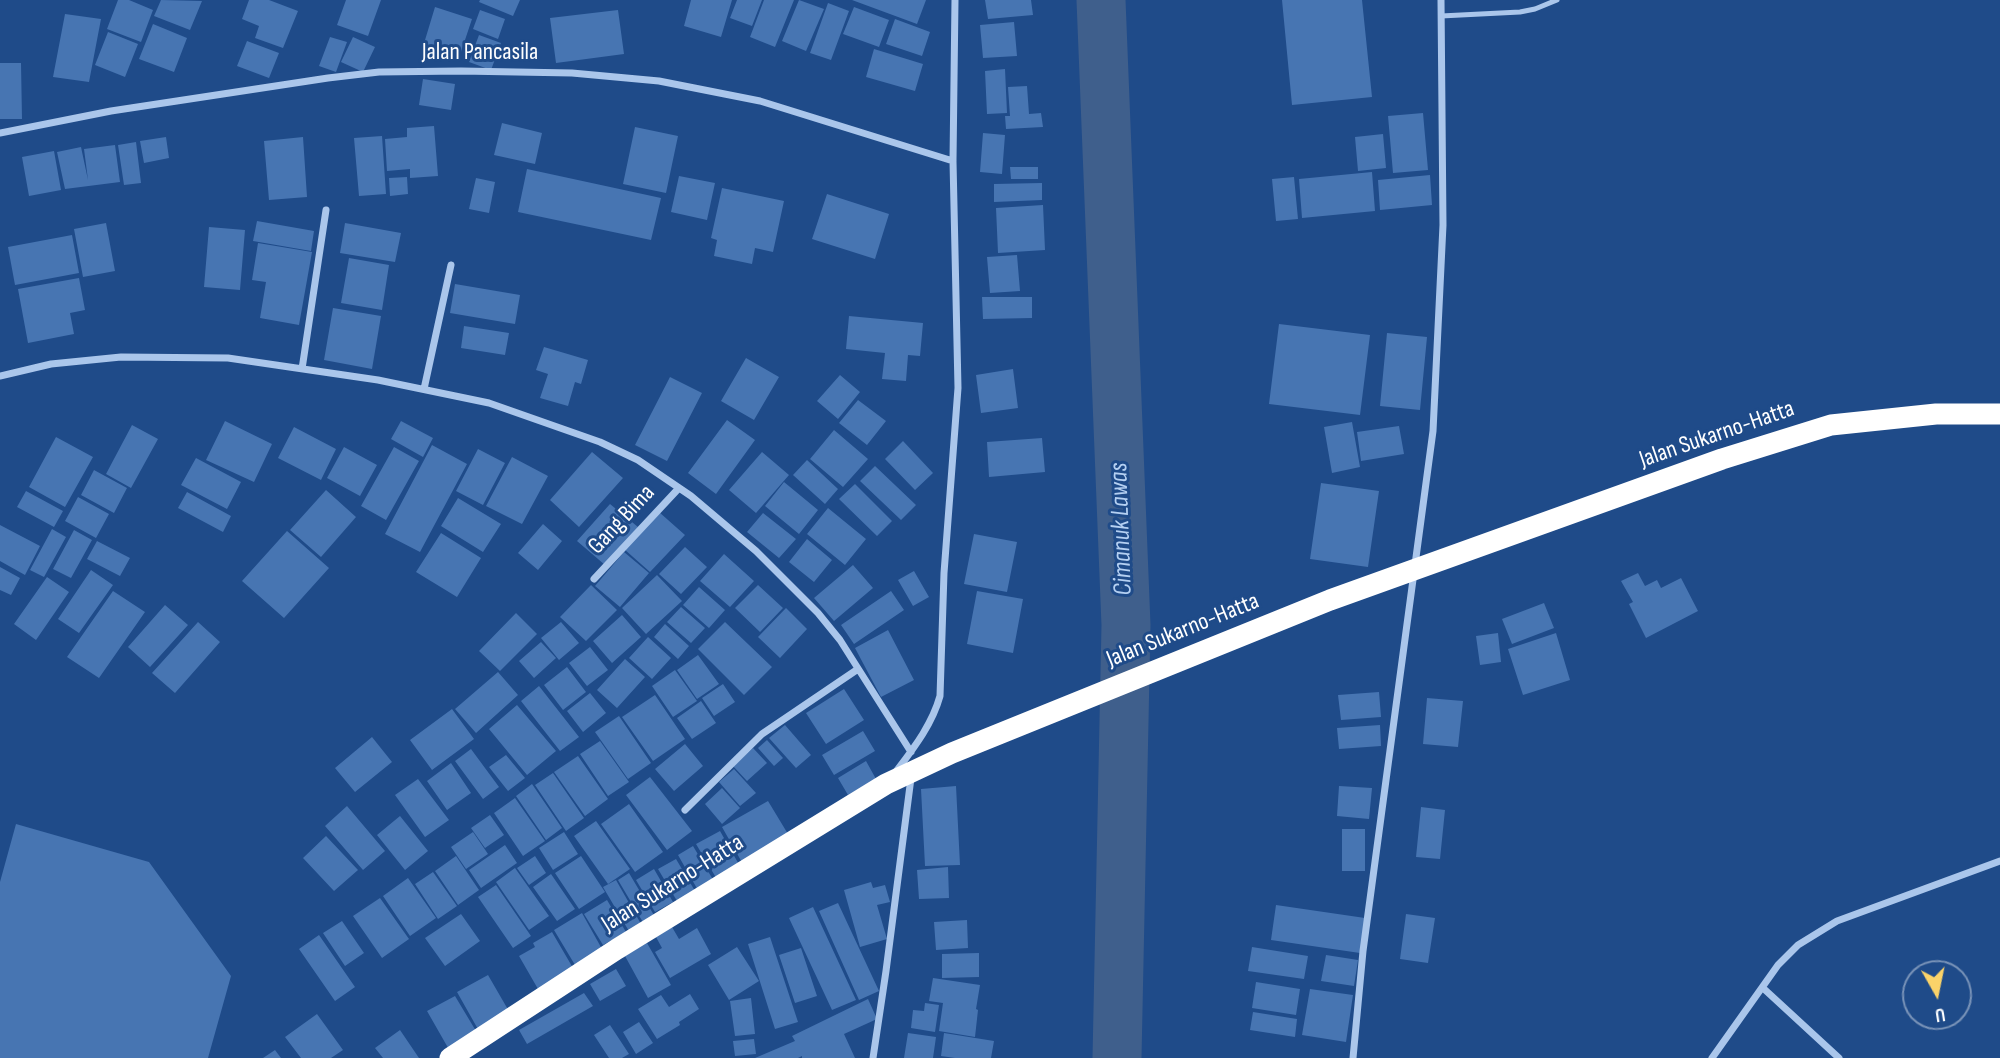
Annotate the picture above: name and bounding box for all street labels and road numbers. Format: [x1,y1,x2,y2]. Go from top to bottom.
street label: Jalan Pancasila [422,39,538,67]
street label: Jalan Sukarno-Hatta [1636,395,1798,475]
street label: Gang Bima [583,479,661,561]
street label: Jalan Sukarno-Hatta [1103,587,1263,675]
street label: Jalan Sukarno-Hatta [597,829,749,939]

